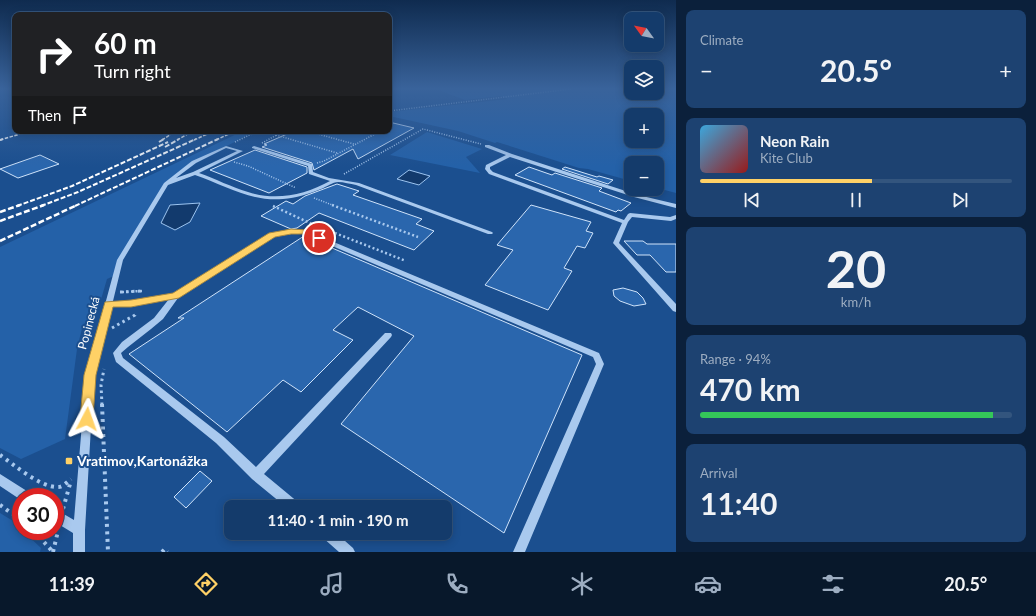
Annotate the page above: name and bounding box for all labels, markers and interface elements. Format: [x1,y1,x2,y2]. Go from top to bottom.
north arrow [624,12,664,52]
map controls [624,12,664,196]
text: 60 m [94,26,157,60]
icon: right [28,28,80,80]
text: Climate [700,32,743,48]
text: 20.5° [820,52,892,88]
text: − [700,57,713,84]
text: + [999,57,1012,84]
text: Turn right [94,60,171,82]
button: layers [624,60,664,100]
icon: arrive [69,104,91,126]
text: Then [28,106,61,124]
button: + [624,108,664,148]
text: Neon Rain [760,132,829,150]
text: Kite Club [760,150,813,166]
button: − [624,156,664,196]
icon: previous [741,189,763,211]
icon: pause [845,189,867,211]
icon: next [949,189,971,211]
pin [302,221,336,255]
icon: arrive [308,227,330,249]
text: 20 [826,237,886,299]
text: km/h [841,294,871,310]
street label: Popinecká [74,295,103,351]
text: Range · 94% [700,351,771,367]
text: 470 km [700,371,801,407]
position arrow [66,398,108,440]
place label: Vratimov,Kartonážka [76,452,208,469]
marker: Vratimov,Kartonážka [64,456,74,466]
text: Arrival [700,465,737,481]
text: 11:40 [700,485,777,521]
speed limit sign: 30 [12,488,64,540]
text: 11:40 · 1 min · 190 m [268,511,408,529]
icon: directions [192,570,220,598]
icon: music [318,570,346,598]
icon: phone [443,570,471,598]
icon: climate [568,570,596,598]
icon: car [694,570,722,598]
icon: filters [819,570,847,598]
text: 11:39 [49,573,95,595]
text: 20.5° [944,573,987,595]

